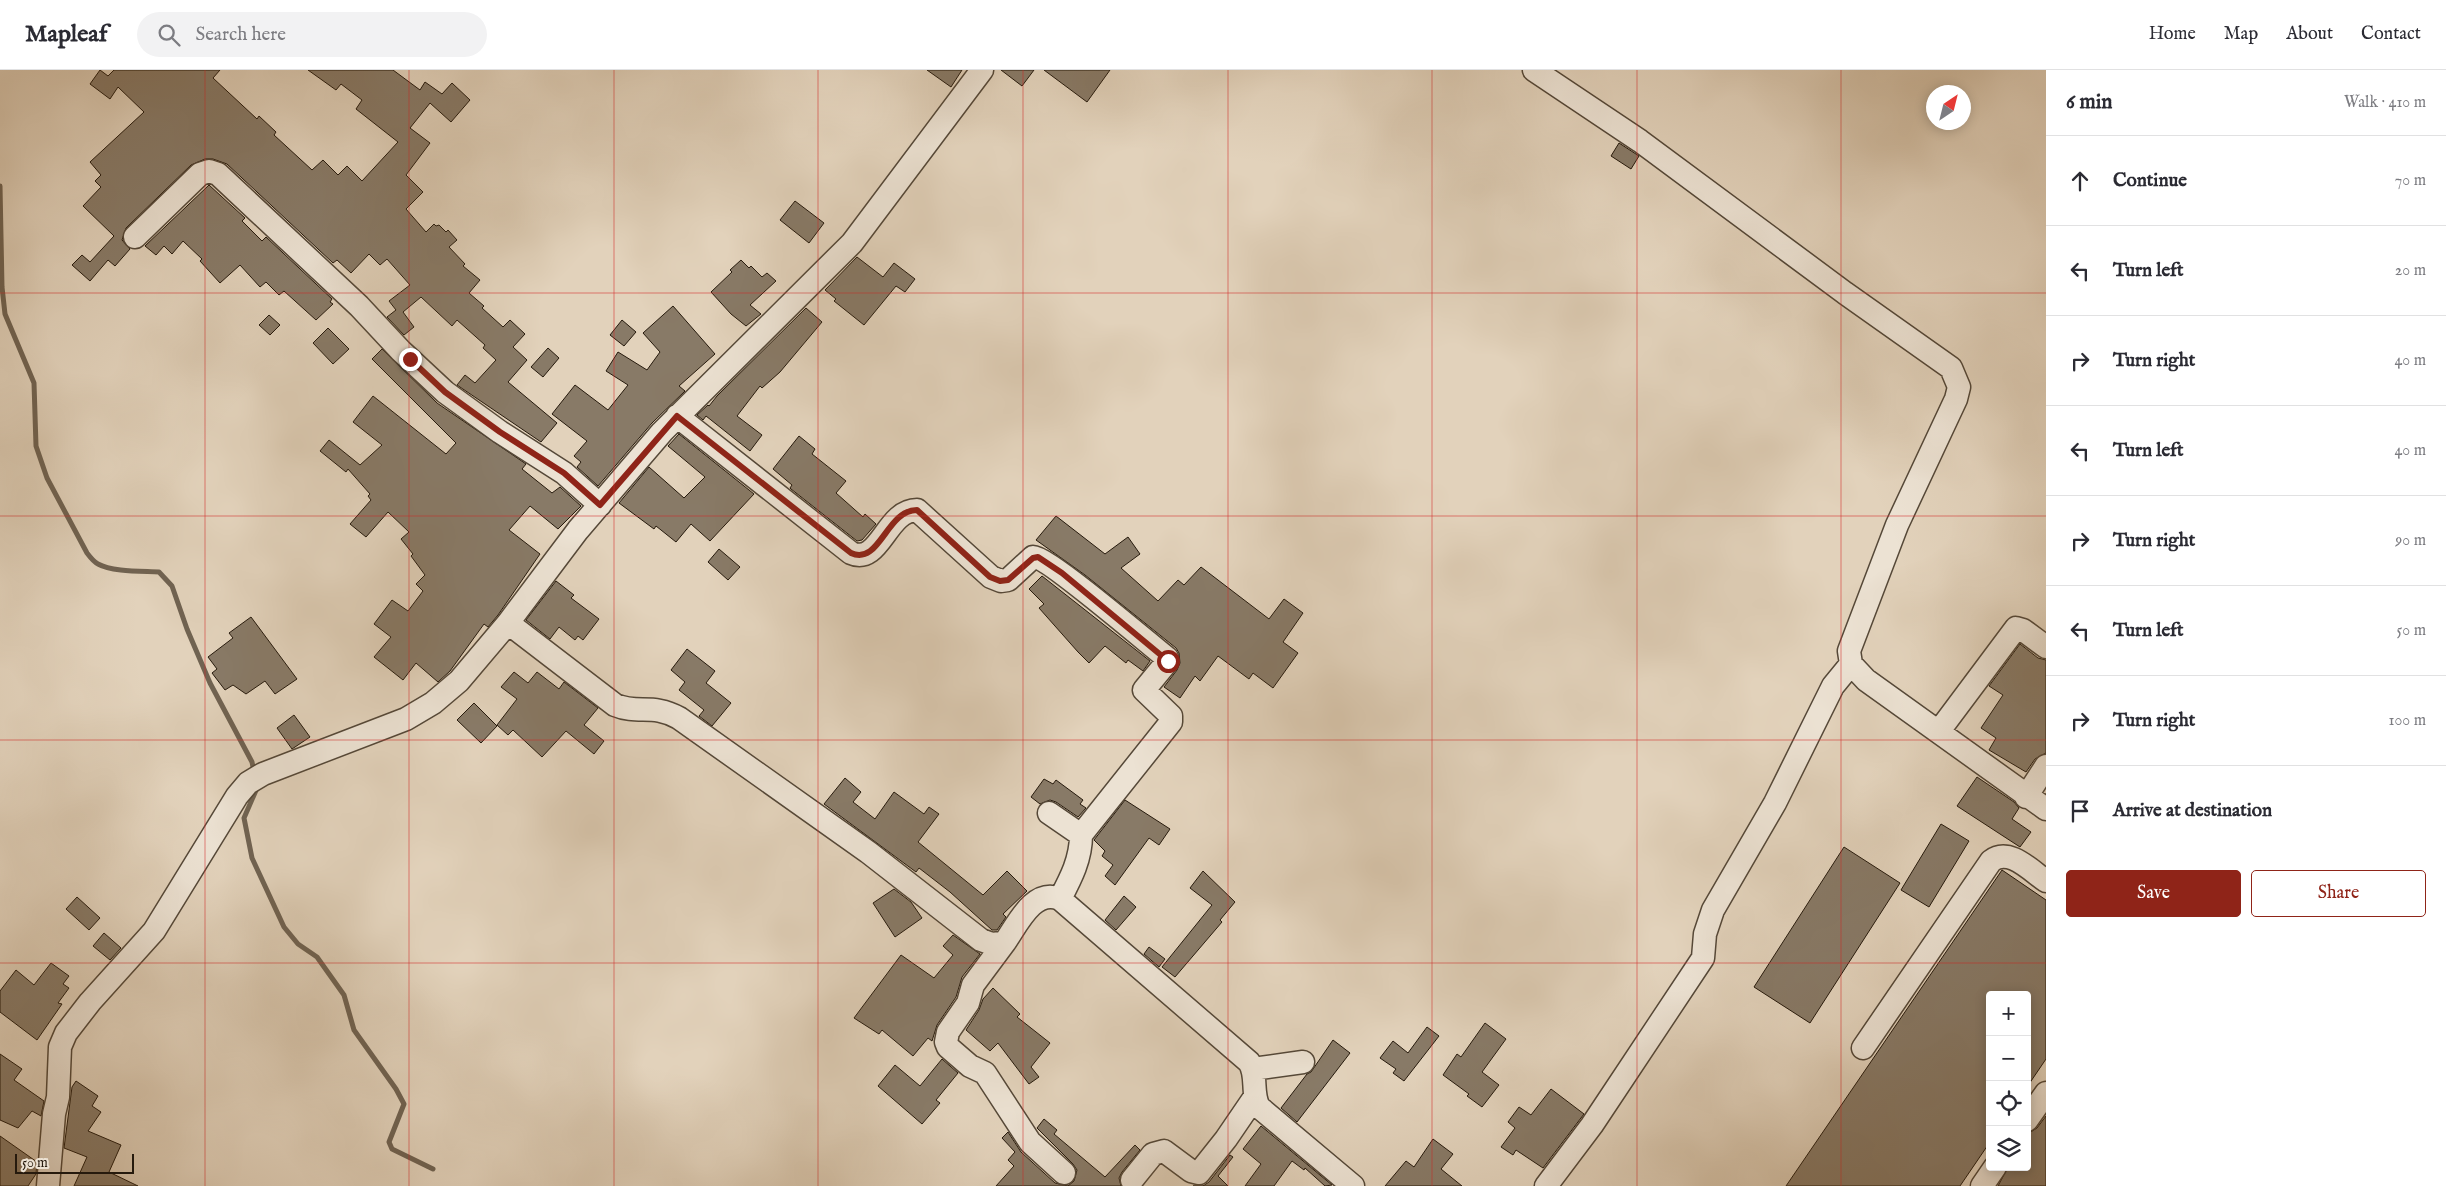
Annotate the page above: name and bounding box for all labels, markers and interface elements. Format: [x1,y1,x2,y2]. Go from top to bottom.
search box [137,12,487,57]
text: Mapleaf [25,19,107,50]
icon: search [155,21,183,49]
text: Search here [195,23,286,47]
text: Home [2149,23,2196,46]
text: Map [2224,23,2258,46]
text: About [2286,23,2333,46]
text: Contact [2361,23,2421,46]
north arrow [1926,85,1971,130]
text: 6 min [2066,89,2112,116]
text: Walk · 410 m [2344,93,2426,113]
icon: ahead [2066,167,2094,195]
text: Continue [2113,169,2187,193]
text: 70 m [2395,171,2426,191]
icon: left [2066,257,2094,285]
text: Turn left [2113,259,2184,283]
text: 20 m [2395,261,2426,281]
icon: right [2066,347,2094,375]
route end [399,348,422,371]
text: Turn right [2113,349,2195,373]
text: 40 m [2394,351,2426,371]
icon: left [2066,437,2094,465]
text: Turn left [2113,439,2184,463]
text: 40 m [2394,441,2426,461]
icon: right [2066,527,2094,555]
text: Turn right [2113,529,2195,553]
text: 90 m [2395,531,2426,551]
icon: left [2066,617,2094,645]
text: Turn left [2113,619,2184,643]
text: 50 m [2397,621,2426,641]
route start [1157,650,1180,673]
icon: right [2066,707,2094,735]
text: Turn right [2113,709,2195,733]
text: 100 m [2389,711,2426,731]
icon: arrive [2066,797,2094,825]
text: Arrive at destination [2113,799,2272,823]
button: Save [2066,870,2241,917]
button: Share [2251,870,2426,917]
map controls [1986,991,2031,1171]
button: + [1986,991,2031,1036]
button: − [1986,1036,2031,1081]
button: locate [1986,1081,2031,1126]
button: layers [1986,1126,2031,1171]
scale bar [15,1151,134,1174]
text: 50 m [22,1154,48,1172]

